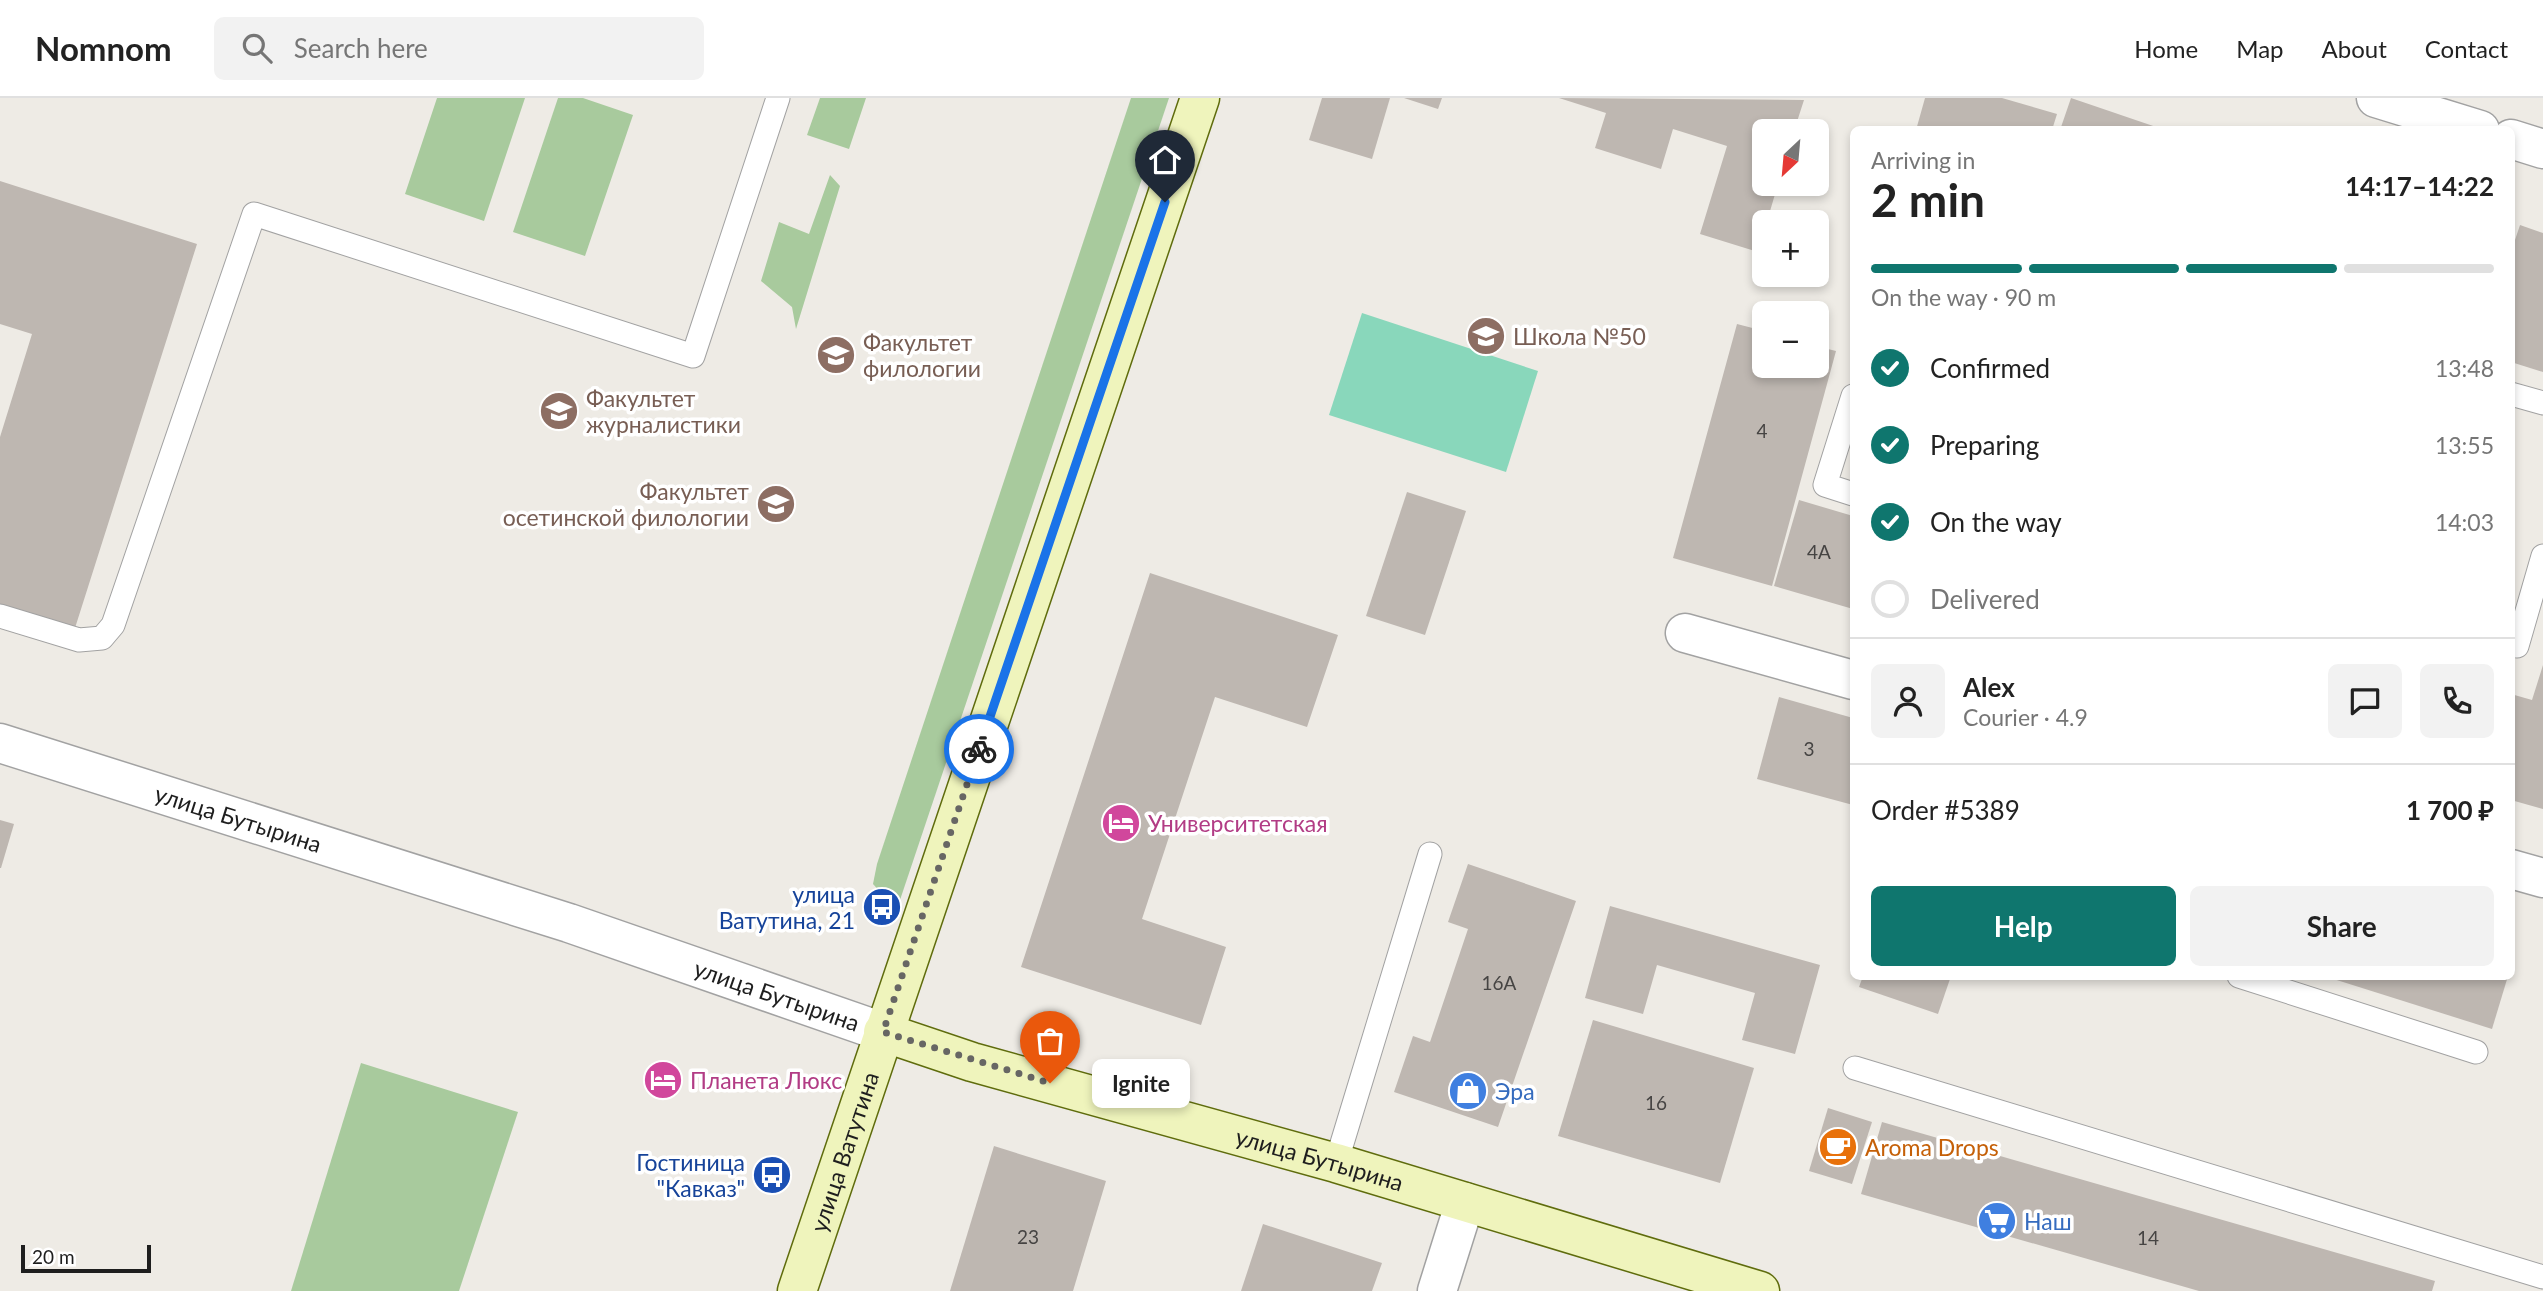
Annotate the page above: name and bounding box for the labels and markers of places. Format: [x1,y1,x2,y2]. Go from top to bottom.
pin [1135,130,1195,202]
school or university icon: Школа №50 [1465,315,1507,357]
place label: Школа №50 [1513,322,1646,350]
place label: Факультет филологии [863,328,981,382]
school or university icon: Факультет филологии [815,334,857,376]
place label: Факультет журналистики [586,384,741,438]
school or university icon: Факультет журналистики [538,390,580,432]
place label: Факультет осетинской филологии [503,477,749,531]
school or university icon: Факультет осетинской филологии [755,483,797,525]
hotel icon: Университетская [1100,802,1142,844]
place label: Университетская [1148,809,1328,837]
place label: улица Ватутина, 21 [719,880,855,934]
bus stop icon: улица Ватутина, 21 [861,886,903,928]
pin [1020,1011,1080,1083]
callout: Ignite [1092,1058,1190,1108]
hotel icon: Планета Люкс [642,1059,684,1101]
place label: Планета Люкс [690,1066,842,1094]
shop icon: Эра [1447,1070,1489,1112]
place label: Эра [1495,1077,1535,1105]
cafe icon: Aroma Drops [1817,1126,1859,1168]
place label: Aroma Drops [1865,1133,1999,1161]
place label: Гостиница "Кавказ" [636,1148,745,1202]
bus stop icon: Гостиница "Кавказ" [751,1154,793,1196]
supermarket icon: Наш [1976,1200,2018,1242]
place label: Наш [2024,1207,2072,1235]

